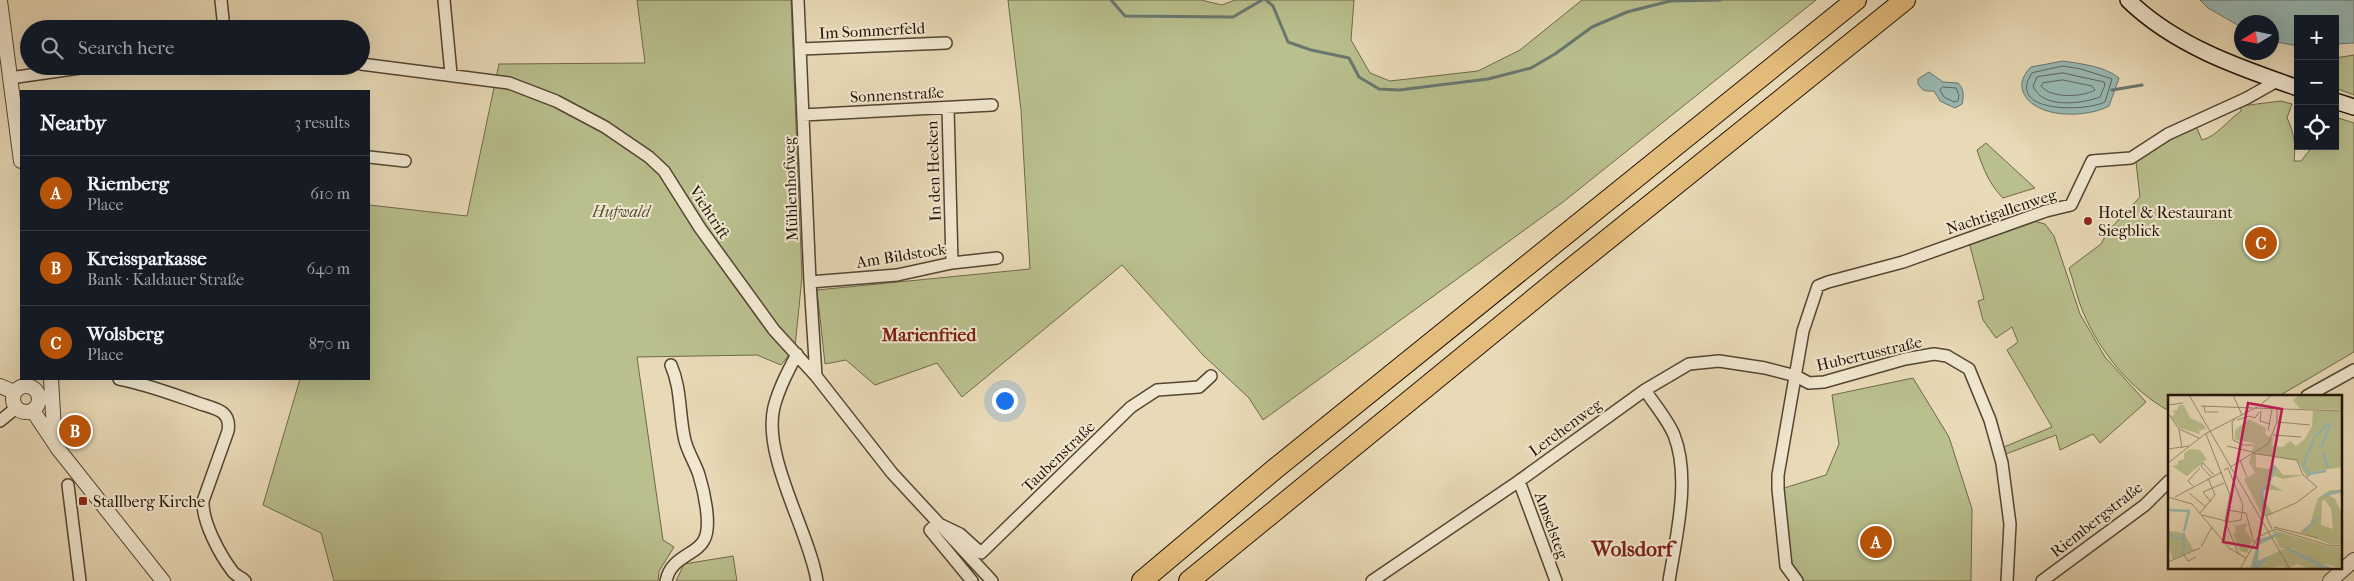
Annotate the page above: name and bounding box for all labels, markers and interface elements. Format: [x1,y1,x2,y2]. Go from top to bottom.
north arrow [2234,15,2279,60]
map controls [2294,15,2339,150]
button: + [2294,15,2339,60]
street label: Im Sommerfeld [818,18,926,43]
search box [20,20,370,75]
icon: search [38,34,66,62]
text: Search here [78,37,174,59]
button: − [2294,60,2339,105]
street label: Sonnenstraße [849,83,945,106]
button: locate [2294,105,2339,150]
text: Nearby [40,111,106,135]
text: 3 results [294,113,350,132]
street label: In den Hecken [922,120,945,222]
street label: Mühlenhofweg [779,136,802,242]
text: Riemberg [87,173,169,195]
street label: Viehtrift [685,181,734,243]
text: A [51,184,61,203]
text: 610 m [310,184,350,203]
street label: Nachtigallenweg [1944,185,2059,238]
text: Place [87,195,123,214]
park label: Hufwald [591,202,652,221]
place label: Hotel & Restaurant Siegblick [2098,203,2233,240]
marker: Hotel & Restaurant Siegblick [2082,215,2094,227]
pin: C [2245,224,2277,262]
street label: Am Bildstock [854,239,948,272]
text: Kreissparkasse [87,248,207,270]
text: B [51,259,61,278]
text: 640 m [306,259,350,278]
text: Bank · Kaldauer Straße [87,270,244,289]
text: Wolsberg [87,323,164,345]
district label: Marienfried [881,325,977,346]
street label: Hubertusstraße [1814,332,1924,375]
text: C [51,334,61,353]
text: 870 m [309,334,350,353]
text: Place [87,345,123,364]
your location [992,388,1018,414]
street label: Lerchenweg [1525,394,1606,460]
inset map [2168,395,2342,568]
pin: B [59,412,91,450]
street label: Taubenstraße [1018,417,1099,496]
street label: Riembergstraße [2047,478,2146,561]
street label: Amselsteg [1530,488,1573,562]
place label: Stallberg Kirche [93,492,205,511]
marker: Stallberg Kirche [77,495,89,507]
pin: A [1860,523,1892,561]
district label: Wolsdorf [1590,537,1678,561]

